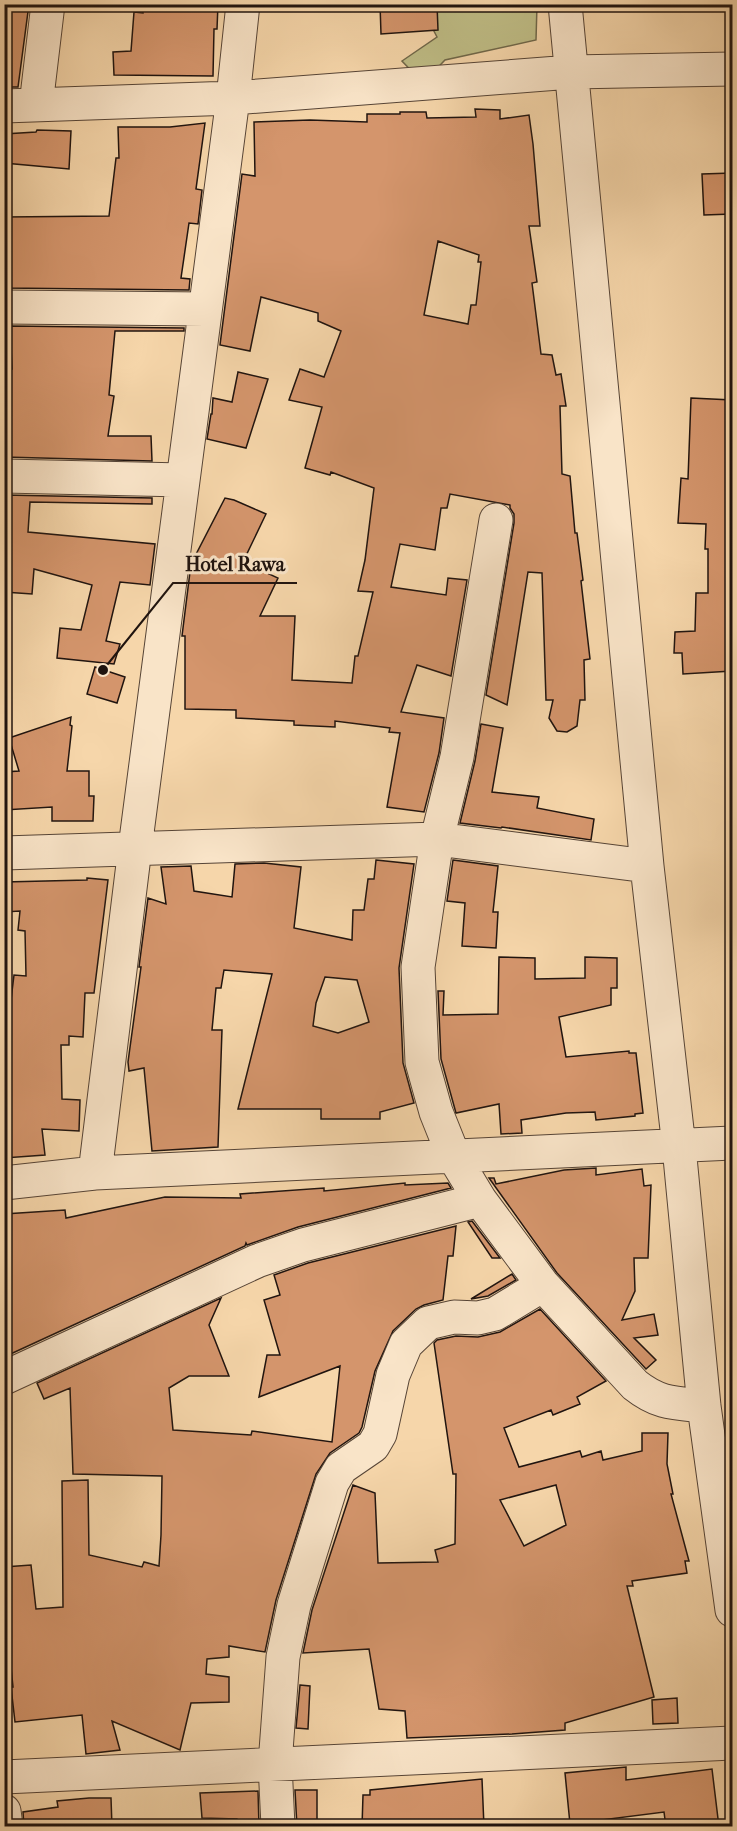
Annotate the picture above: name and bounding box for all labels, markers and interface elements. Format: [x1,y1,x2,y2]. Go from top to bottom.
callout: Hotel Rawa [173,545,297,583]
text: Hotel Rawa [185,553,286,576]

